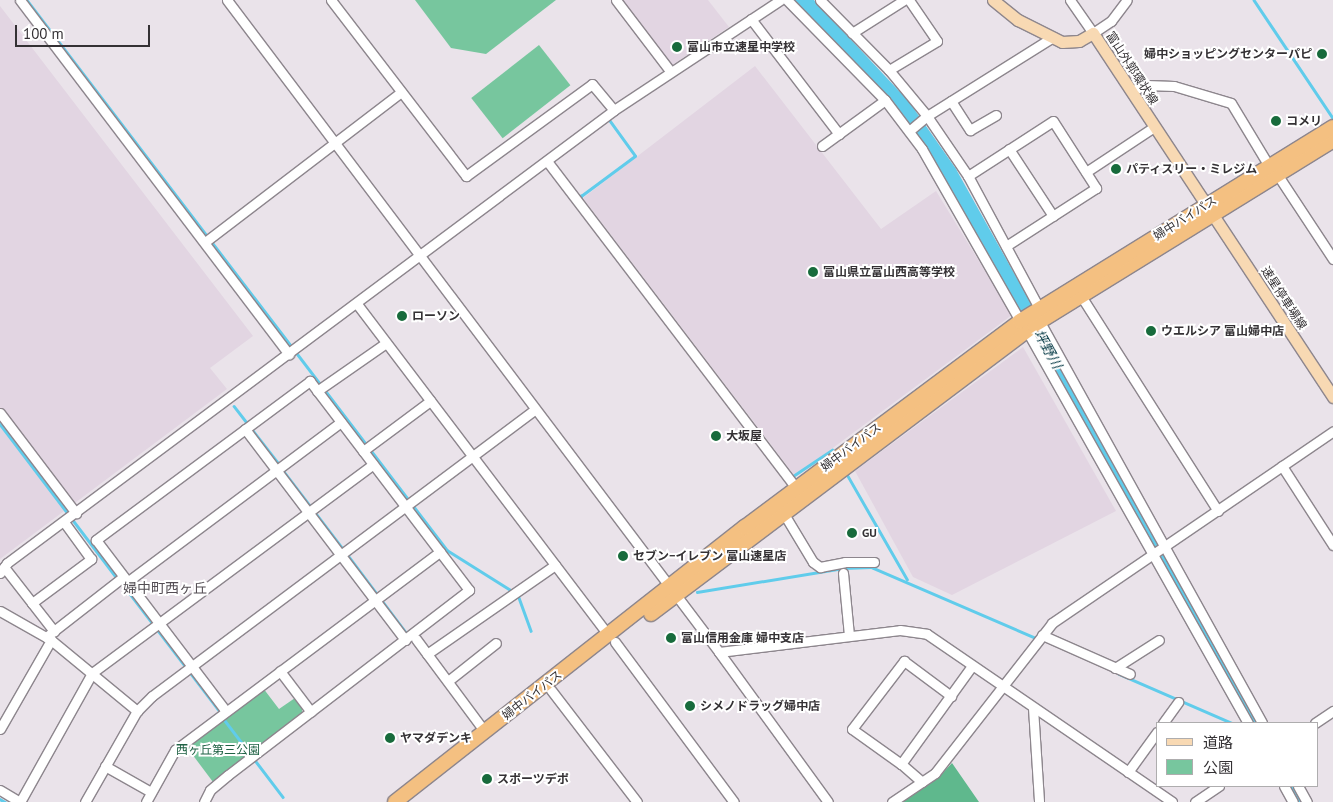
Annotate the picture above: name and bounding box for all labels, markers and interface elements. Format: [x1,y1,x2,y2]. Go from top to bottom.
scale bar [18,15,152,47]
text: 100 m [23,24,64,43]
street label: 富山外郭環状線 [1103,29,1161,107]
place label: 富山市立速星中学校 [687,40,795,54]
marker: 富山市立速星中学校 [671,41,683,53]
place label: 婦中ショッピングセンターパピ [1144,47,1312,61]
marker: 婦中ショッピングセンターパピ [1316,48,1328,60]
place label: コメリ [1286,114,1322,128]
marker: コメリ [1270,115,1282,127]
place label: パティスリー・ミレジム [1126,162,1258,176]
marker: パティスリー・ミレジム [1110,163,1122,175]
street label: 婦中バイパス [1151,193,1219,243]
street label: 速星停車場線 [1258,264,1310,332]
place label: 富山県立富山西高等学校 [823,265,955,279]
marker: 富山県立富山西高等学校 [807,266,819,278]
place label: ローソン [412,309,460,323]
marker: ローソン [396,310,408,322]
place label: ウエルシア 富山婦中店 [1161,324,1284,338]
marker: ウエルシア 富山婦中店 [1145,325,1157,337]
water label: 坪野川 [1030,327,1066,371]
street label: 婦中バイパス [818,420,884,474]
place label: 大坂屋 [726,429,762,443]
marker: 大坂屋 [710,430,722,442]
place label: GU [862,526,877,540]
marker: GU [846,527,858,539]
place label: セブン−イレブン 富山速星店 [633,549,786,563]
marker: セブン−イレブン 富山速星店 [617,550,629,562]
district label: 婦中町西ヶ丘 [123,580,207,596]
place label: 富山信用金庫 婦中支店 [681,631,804,645]
marker: 富山信用金庫 婦中支店 [665,632,677,644]
street label: 婦中バイパス [499,667,565,723]
place label: シメノドラッグ婦中店 [700,699,820,713]
marker: シメノドラッグ婦中店 [684,700,696,712]
legend [1156,722,1318,787]
place label: ヤマダデンキ [400,731,472,745]
marker: ヤマダデンキ [384,732,396,744]
text: 道路 [1203,733,1233,752]
park label: 西ヶ丘第三公園 [176,743,260,757]
text: 公園 [1203,758,1233,777]
place label: スポーツデポ [497,772,569,786]
marker: スポーツデポ [481,773,493,785]

